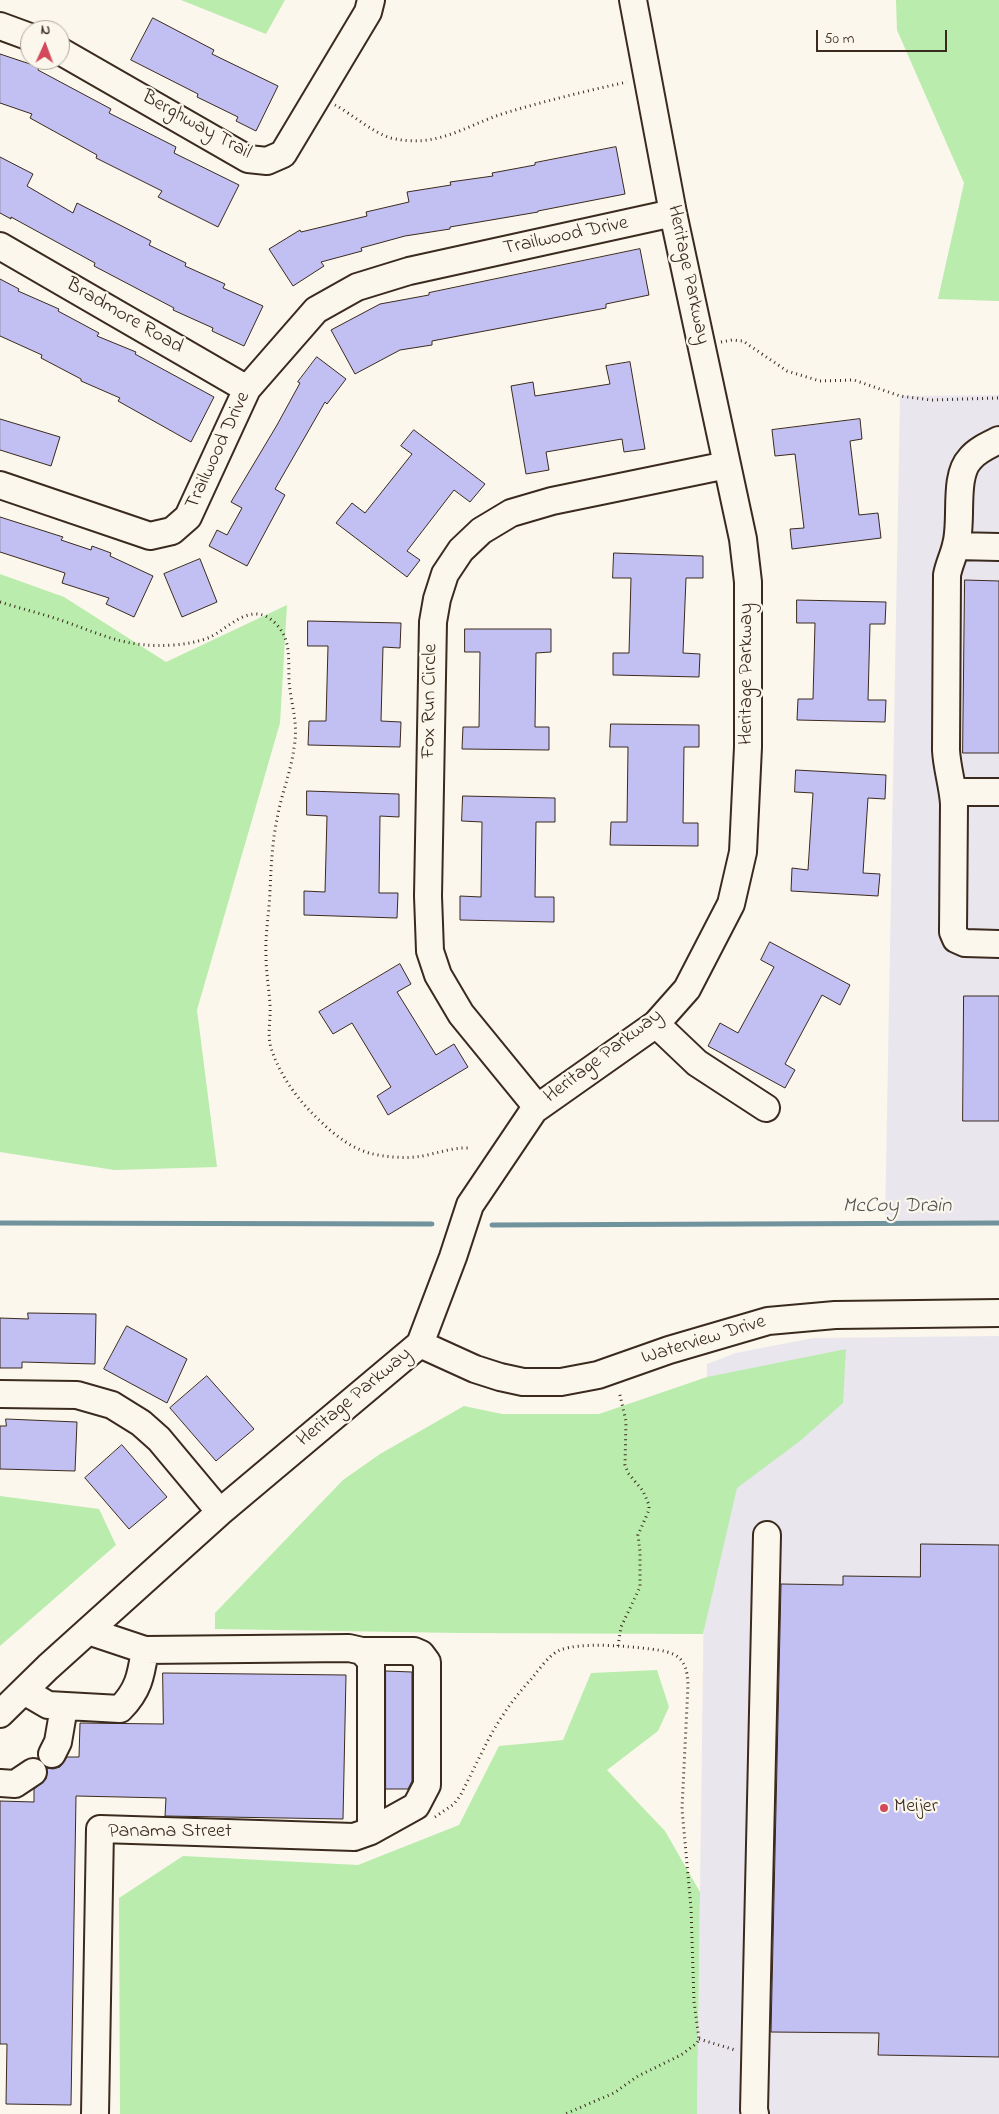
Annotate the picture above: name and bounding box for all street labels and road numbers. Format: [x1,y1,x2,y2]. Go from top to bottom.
street label: Berghway Trail [137,86,255,166]
street label: Heritage Parkway [660,203,714,347]
street label: Trailwood Drive [501,212,631,262]
street label: Bradmore Road [61,274,187,360]
street label: Trailwood Drive [181,388,257,514]
street label: Heritage Parkway [736,603,760,745]
street label: Fox Run Circle [418,643,444,759]
street label: Heritage Parkway [540,1005,668,1109]
street label: Waterview Drive [639,1311,769,1371]
street label: Heritage Parkway [293,1343,417,1453]
street label: Panama Street [108,1821,232,1845]

